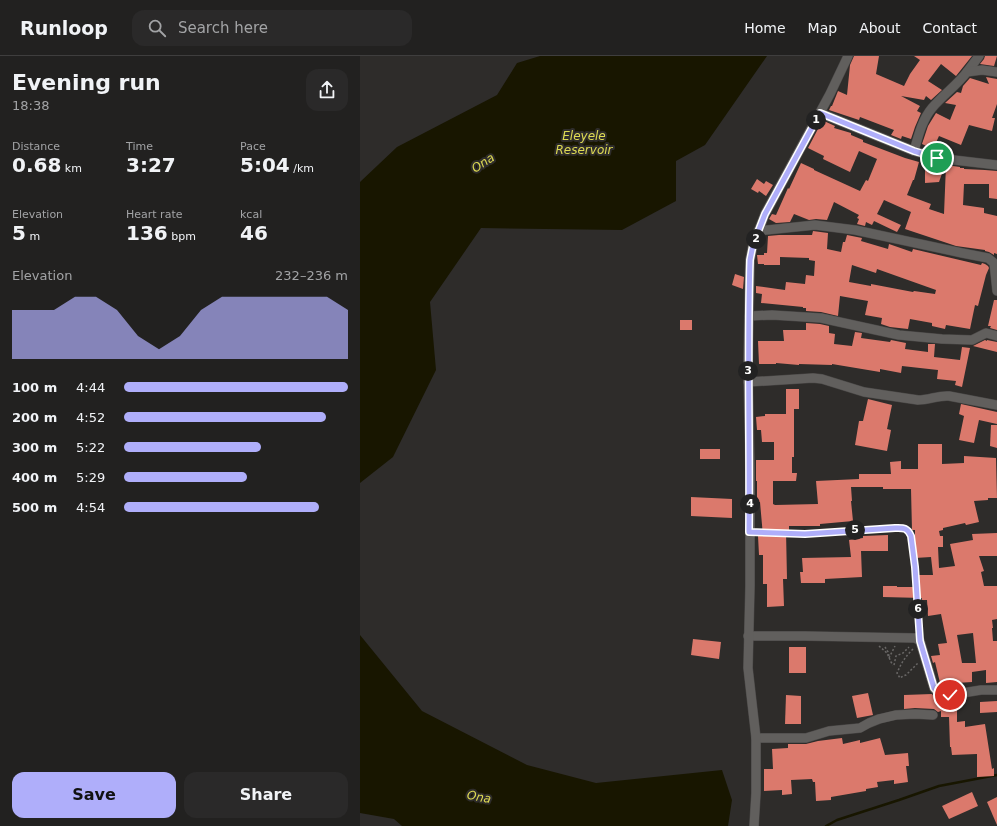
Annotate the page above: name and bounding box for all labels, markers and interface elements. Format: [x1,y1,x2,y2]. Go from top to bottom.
search box [132,10,412,46]
text: Runloop [20,17,108,39]
icon: search [146,17,168,39]
text: Search here [178,19,268,37]
text: Home [744,20,786,36]
text: Map [808,20,837,36]
text: About [859,20,901,36]
text: Contact [923,20,977,36]
button: share [306,69,348,111]
text: Evening run [12,70,161,95]
text: 18:38 [12,98,49,113]
pin: 1 [806,110,826,130]
text: 1 [812,113,820,126]
water label: Eleyele Reservoir [556,129,614,157]
text: Distance [12,140,60,153]
text: Time [126,140,153,153]
text: Pace [240,140,266,153]
pin [920,141,954,175]
icon: arrive [926,147,948,169]
water label: Ona [469,150,497,176]
text: 0.68 [12,153,61,177]
text: 3:27 [126,153,176,177]
text: 5:04 [240,153,290,177]
text: km [61,162,82,175]
text: /km [290,162,314,175]
text: Elevation [12,208,63,221]
text: Heart rate [126,208,182,221]
text: kcal [240,208,262,221]
text: 5 [12,221,26,245]
text: 136 [126,221,168,245]
text: 46 [240,221,268,245]
pin: 2 [746,229,766,249]
text: m [26,230,40,243]
text: bpm [168,230,196,243]
text: 2 [752,232,760,245]
text: Elevation [12,268,72,283]
text: 232–236 m [275,268,348,283]
pin: 3 [738,361,758,381]
text: 3 [744,364,752,377]
text: 100 m [12,380,57,395]
text: 4:44 [76,380,105,395]
text: 200 m [12,410,57,425]
text: 4:52 [76,410,105,425]
text: 300 m [12,440,57,455]
text: 5:22 [76,440,105,455]
text: 400 m [12,470,57,485]
text: 5:29 [76,470,105,485]
pin: 4 [740,494,760,514]
text: 4 [746,497,754,510]
text: 500 m [12,500,57,515]
text: 4:54 [76,500,105,515]
pin: 5 [845,520,865,540]
text: 5 [851,523,859,536]
pin: 6 [908,599,928,619]
text: 6 [914,602,922,615]
pin [933,678,967,712]
icon: check [939,684,961,706]
button: Save [12,772,176,818]
button: Share [184,772,348,818]
water label: Ona [466,788,492,806]

